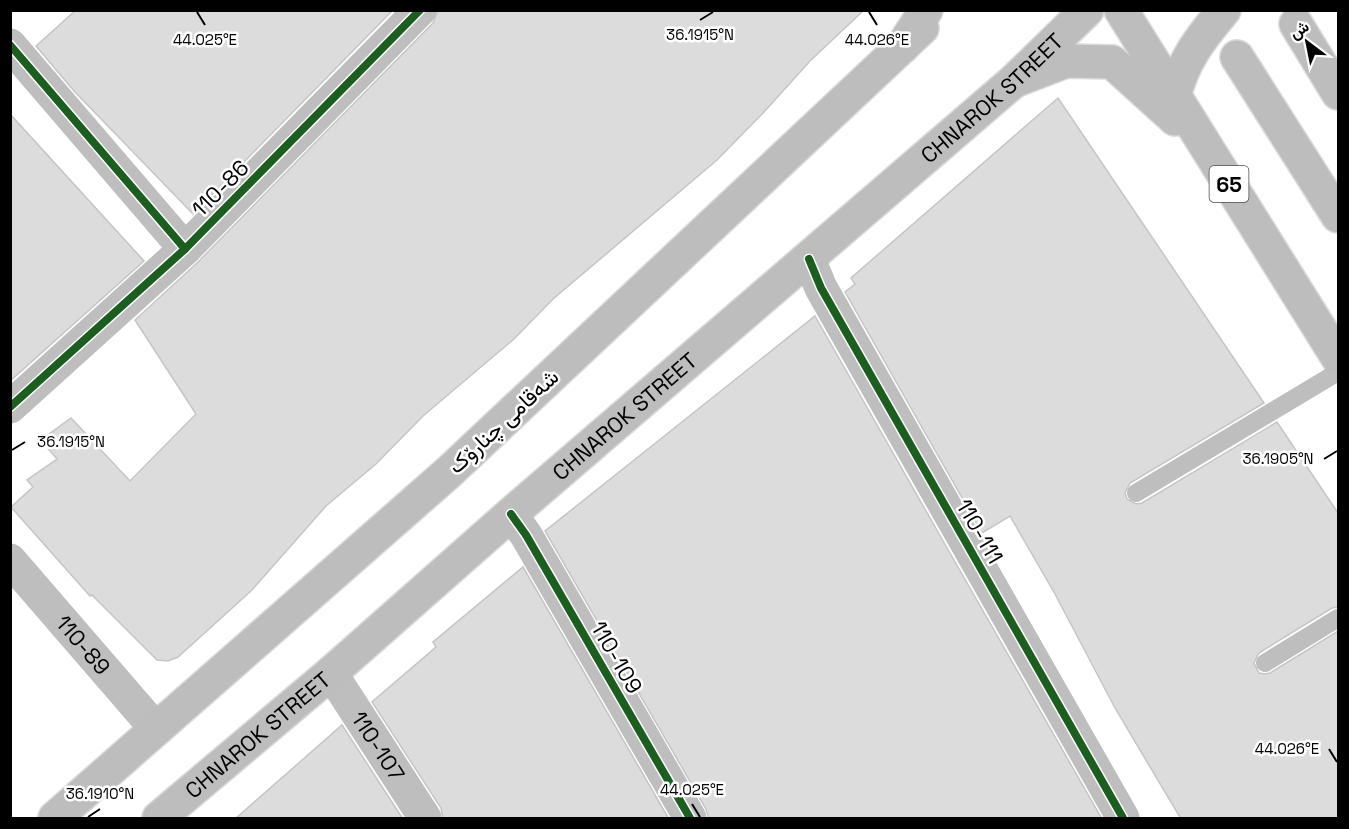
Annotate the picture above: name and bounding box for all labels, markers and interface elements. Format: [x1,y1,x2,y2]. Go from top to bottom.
north arrow [1277,12,1337,72]
text: ش [1286,16,1313,44]
text: 36.1915°N [666,25,734,44]
street label: CHNAROK STREET [915,27,1069,169]
text: 44.025°E [173,30,237,49]
text: 44.026°E [845,30,909,49]
street label: 110-86 [185,153,255,223]
road number: 65 [1210,166,1248,202]
street label: CHNAROK STREET [546,346,703,486]
street label: شەقامی چنارۆک [442,363,565,480]
text: 36.1915°N [37,432,105,451]
text: 36.1905°N [1242,449,1314,468]
street label: 110-111 [950,494,1010,568]
street label: 110-89 [50,609,117,680]
street label: 110-109 [585,616,649,698]
street label: CHNAROK STREET [179,665,336,804]
street label: 110-107 [345,706,411,786]
text: 44.026°E [1255,739,1319,758]
text: 44.025°E [660,780,724,799]
text: 36.1910°N [66,784,134,803]

